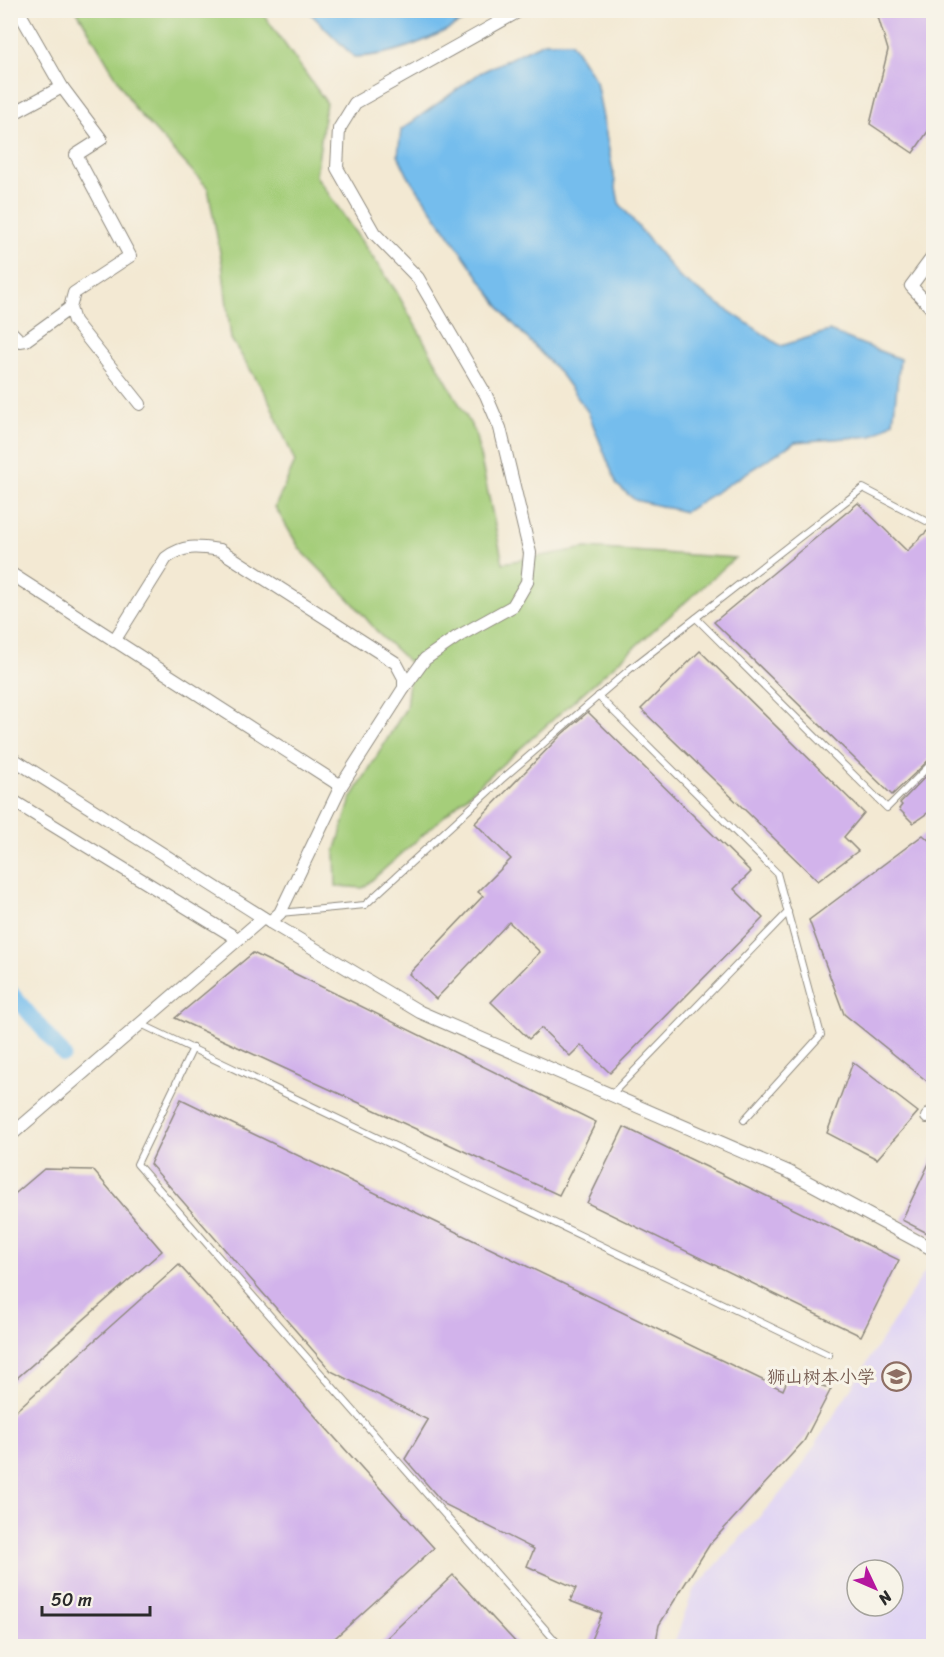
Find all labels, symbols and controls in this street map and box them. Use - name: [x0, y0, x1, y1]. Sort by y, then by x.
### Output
- place label: 狮山树本小学: [767, 1361, 875, 1393]
- school or university icon: 狮山树本小学: [880, 1361, 912, 1393]
- north arrow: [845, 1558, 905, 1618]
- scale bar: [42, 1579, 150, 1617]
- text: N: [871, 1583, 900, 1613]
- text: 50 m: [51, 1584, 92, 1616]

